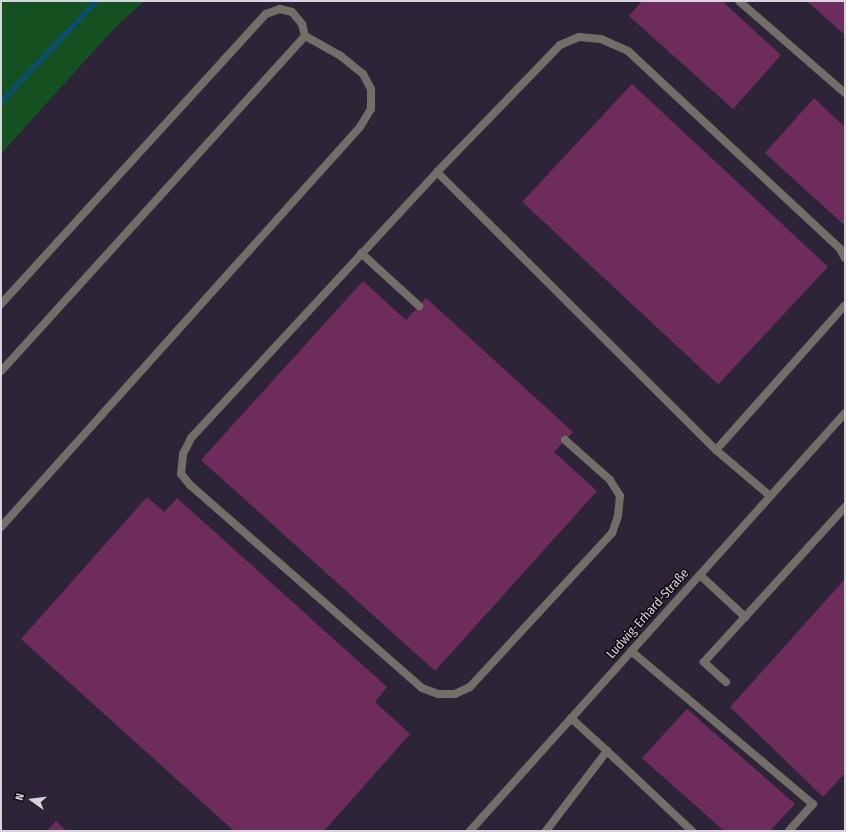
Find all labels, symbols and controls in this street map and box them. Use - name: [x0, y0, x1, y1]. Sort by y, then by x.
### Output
- street label: Ludwig-Erhard-Straße: [604, 566, 692, 662]
- north arrow: [12, 780, 52, 820]
- text: N: [13, 792, 27, 802]

